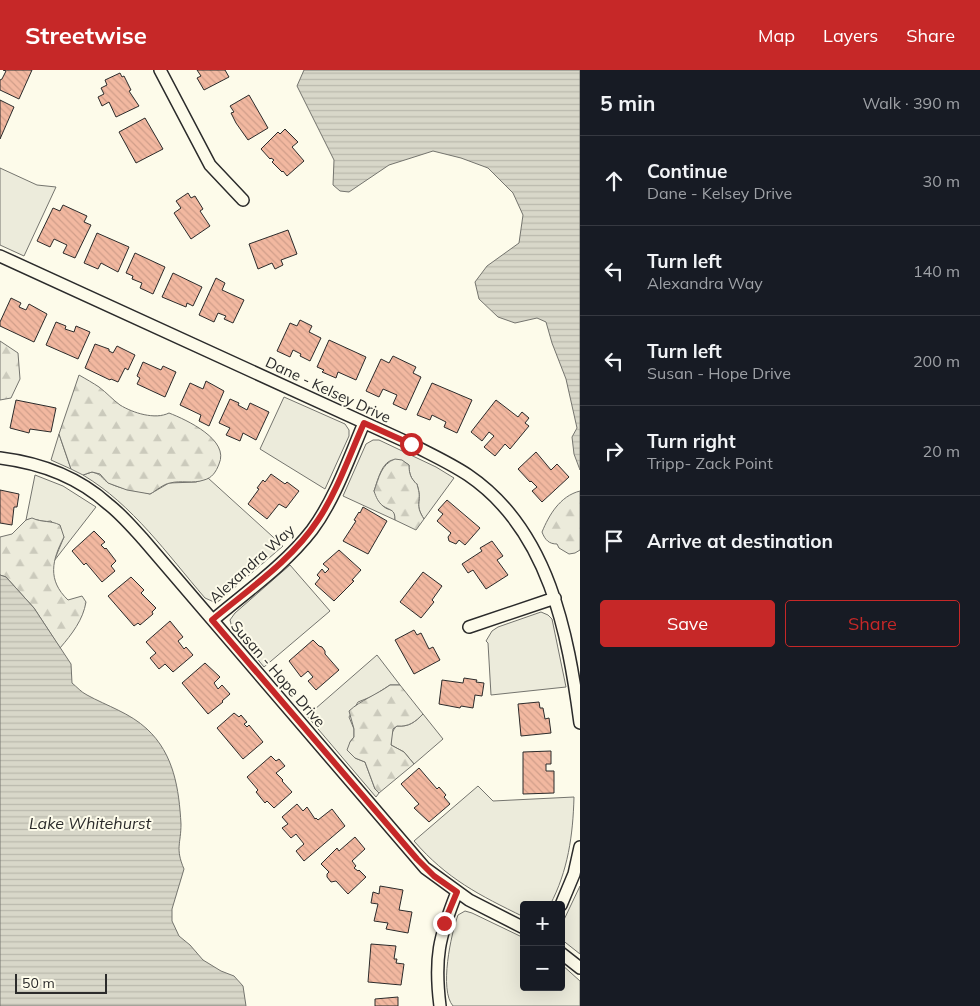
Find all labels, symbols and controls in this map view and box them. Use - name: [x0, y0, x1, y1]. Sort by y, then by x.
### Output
- text: Streetwise: [25, 20, 147, 50]
- text: Map: [758, 24, 795, 47]
- text: Layers: [823, 24, 878, 47]
- text: Share: [906, 24, 955, 47]
- text: 5 min: [600, 90, 655, 116]
- text: Walk · 390 m: [862, 93, 960, 113]
- text: Continue: [647, 159, 727, 183]
- icon: ahead: [600, 167, 628, 195]
- text: 30 m: [923, 171, 960, 191]
- text: Dane - Kelsey Drive: [647, 183, 792, 203]
- text: Turn left: [647, 249, 722, 273]
- icon: left: [600, 257, 628, 285]
- text: 140 m: [913, 261, 960, 281]
- text: Alexandra Way: [647, 273, 763, 293]
- text: Turn left: [647, 339, 722, 363]
- icon: left: [600, 347, 628, 375]
- text: 200 m: [913, 351, 960, 371]
- street label: Dane - Kelsey Drive: [263, 352, 394, 427]
- text: Susan - Hope Drive: [647, 363, 791, 383]
- text: Turn right: [647, 429, 736, 453]
- route start: [400, 433, 423, 456]
- icon: right: [600, 437, 628, 465]
- text: 20 m: [923, 441, 960, 461]
- text: Tripp- Zack Point: [647, 453, 773, 473]
- street label: Alexandra Way: [205, 520, 298, 607]
- icon: arrive: [600, 527, 628, 555]
- text: Arrive at destination: [647, 529, 833, 553]
- button: Save: [600, 600, 775, 647]
- button: Share: [785, 600, 960, 647]
- street label: Susan - Hope Drive: [227, 617, 330, 731]
- water label: Lake Whitehurst: [29, 813, 152, 833]
- map controls: [520, 901, 565, 991]
- button: +: [520, 901, 565, 946]
- route end: [433, 912, 456, 935]
- button: −: [520, 946, 565, 991]
- scale bar: [15, 971, 108, 994]
- text: 50 m: [22, 974, 55, 992]

